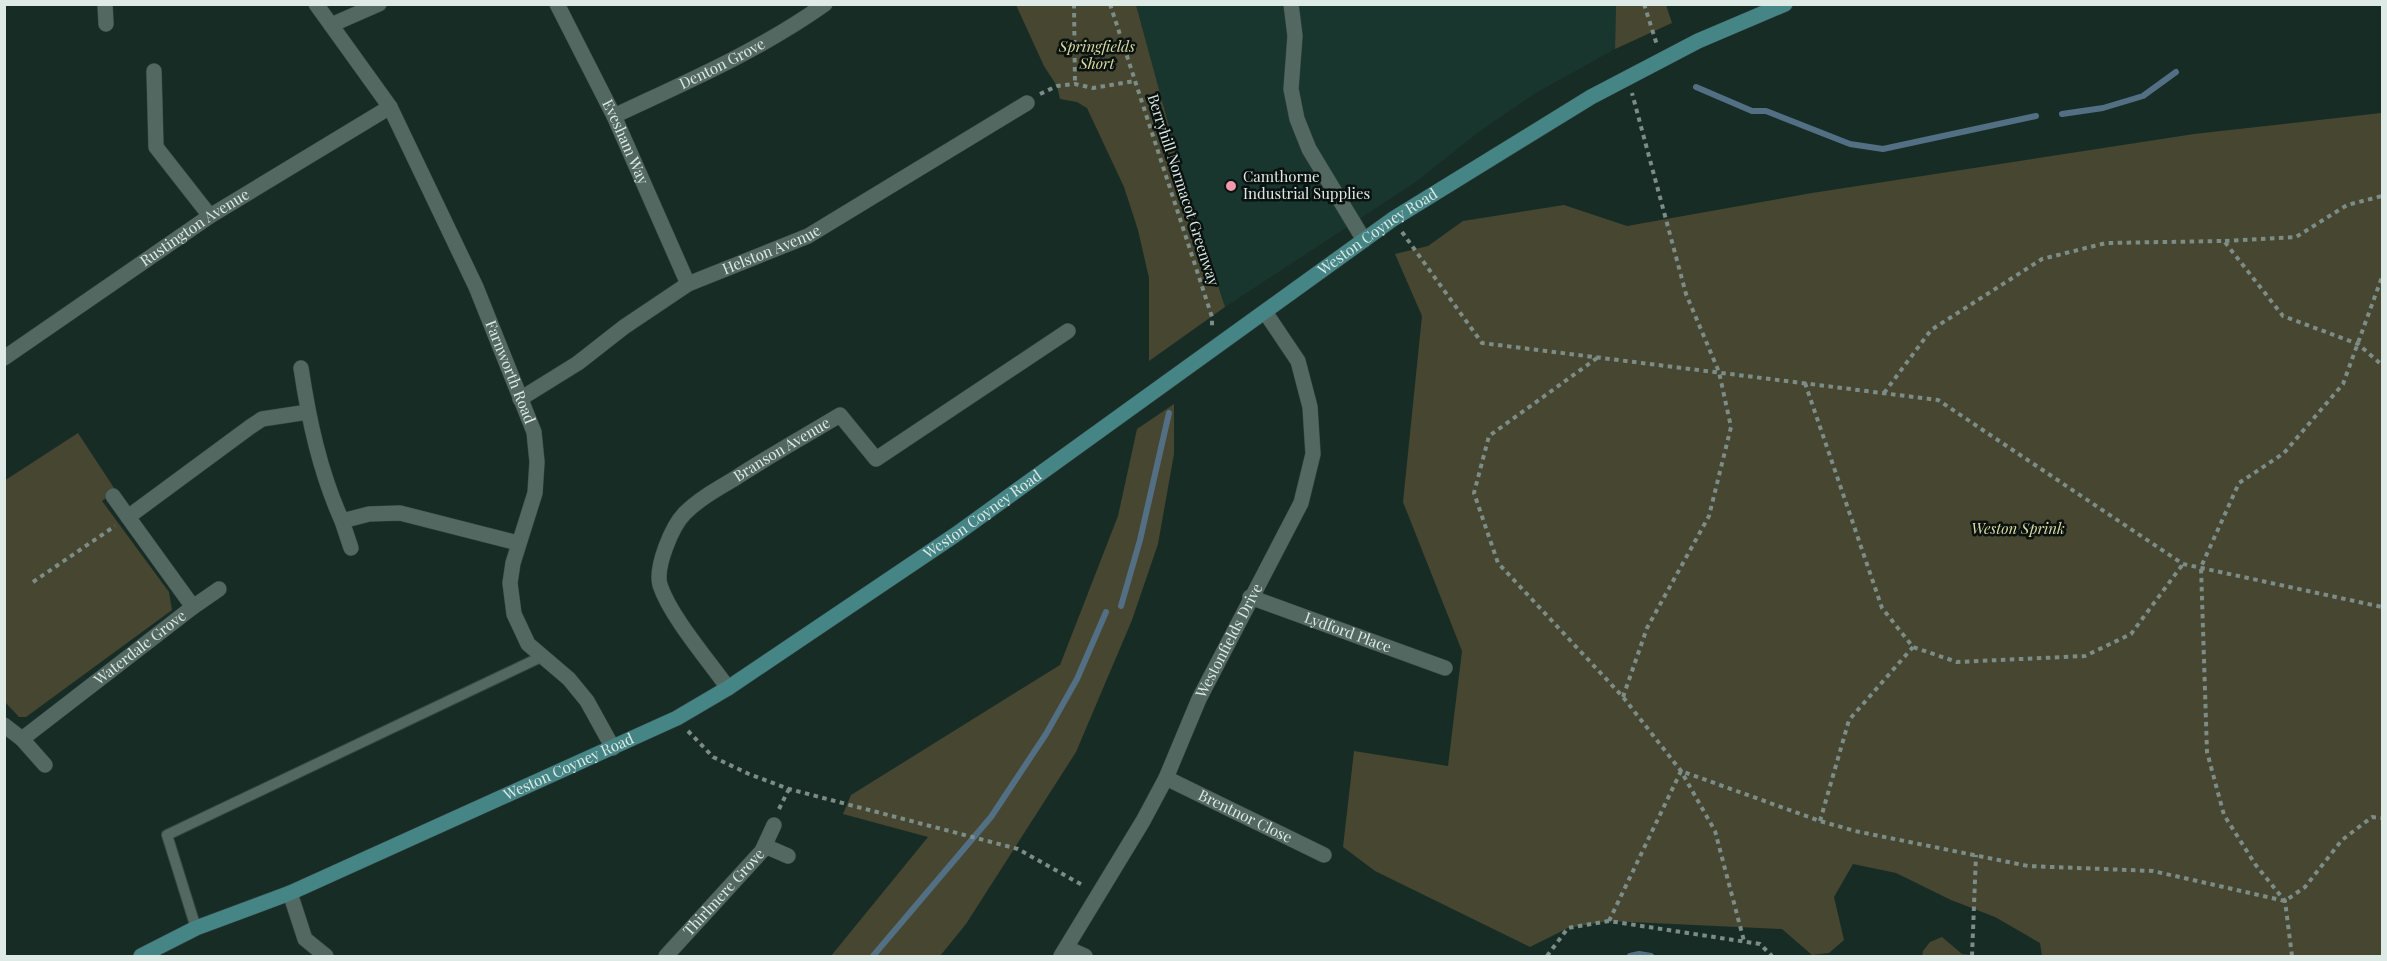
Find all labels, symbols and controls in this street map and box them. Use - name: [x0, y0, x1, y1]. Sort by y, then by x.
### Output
- street label: Denton Grove: [676, 33, 768, 93]
- park label: Springfields Short: [1058, 36, 1135, 73]
- street label: Berryhill Normacot Greenway: [1143, 91, 1225, 289]
- street label: Evesham Way: [598, 96, 654, 188]
- place label: Camthorne Industrial Supplies: [1243, 166, 1370, 203]
- marker: Camthorne Industrial Supplies: [1224, 179, 1238, 193]
- street label: Weston Coyney Road: [1313, 183, 1441, 280]
- street label: Rustington Avenue: [136, 184, 253, 270]
- street label: Helston Avenue: [719, 220, 824, 278]
- street label: Farnworth Road: [481, 317, 541, 427]
- street label: Branson Avenue: [729, 412, 833, 486]
- street label: Weston Coyney Road: [918, 465, 1045, 563]
- park label: Weston Sprink: [1971, 518, 2065, 538]
- street label: Westonfields Drive: [1190, 580, 1266, 702]
- street label: Waterdale Grove: [89, 605, 190, 690]
- street label: Lydford Place: [1302, 607, 1394, 657]
- street label: Weston Coyney Road: [499, 728, 637, 805]
- street label: Brentnor Close: [1195, 784, 1296, 847]
- street label: Thirlmere Grove: [678, 844, 768, 940]

